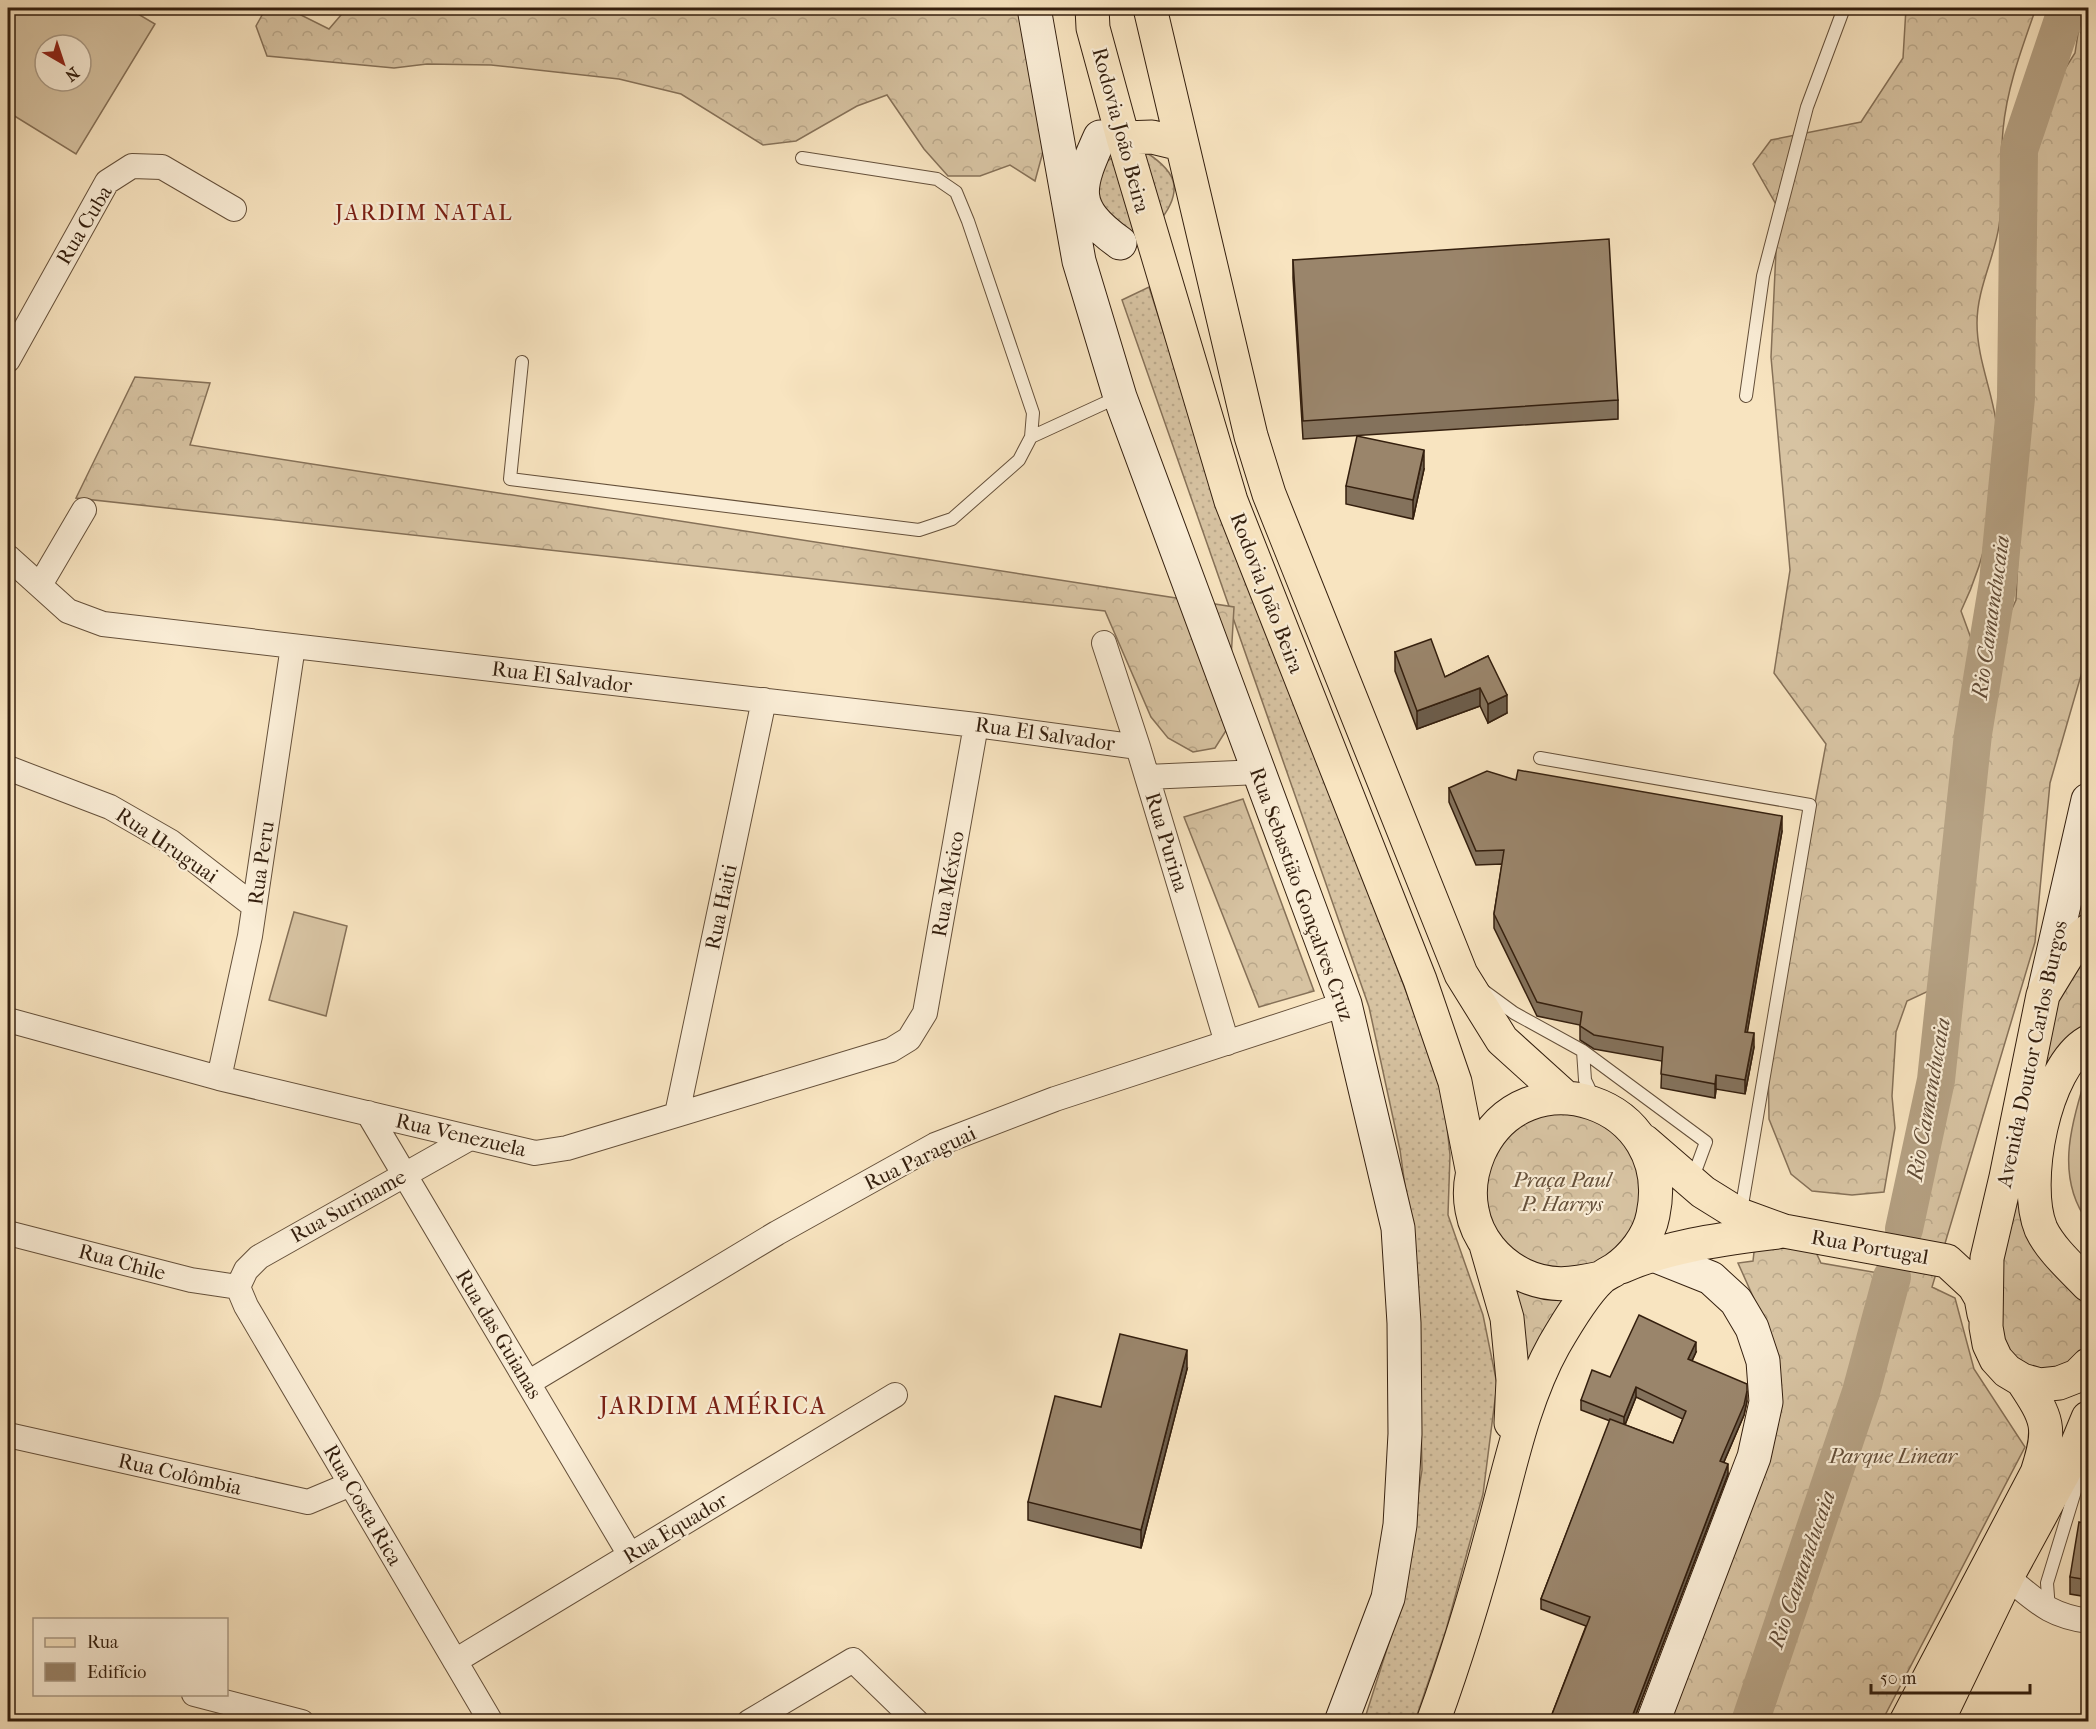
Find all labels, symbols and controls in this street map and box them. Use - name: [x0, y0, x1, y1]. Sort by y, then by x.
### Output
- north arrow: [33, 33, 93, 93]
- street label: Rodovia João Beira: [1087, 45, 1155, 216]
- text: N: [61, 63, 83, 86]
- street label: Rua Cuba: [51, 181, 117, 269]
- district label: JARDIM NATAL: [333, 200, 513, 226]
- street label: Rodovia João Beira: [1225, 509, 1309, 677]
- water label: Rio Camanducaia: [1966, 534, 2015, 703]
- street label: Rua El Salvador: [491, 656, 634, 698]
- street label: Rua El Salvador: [973, 712, 1117, 756]
- street label: Rua Sebastião Gonçalves Cruz: [1245, 764, 1359, 1024]
- street label: Rua Purina: [1141, 789, 1194, 895]
- street label: Rua Uruguai: [112, 802, 222, 888]
- street label: Rua Peru: [243, 819, 279, 907]
- street label: Rua México: [927, 829, 969, 939]
- street label: Rua Haiti: [700, 862, 742, 952]
- street label: Avenida Doutor Carlos Burgos: [1992, 918, 2072, 1191]
- water label: Rio Camanducaia: [1902, 1016, 1956, 1185]
- street label: Rua Venezuela: [393, 1108, 529, 1162]
- street label: Rua Paraguai: [860, 1121, 980, 1195]
- street label: Rua Suriname: [286, 1164, 410, 1248]
- park label: Praça Paul P. Harrys: [1512, 1168, 1614, 1216]
- street label: Rua Portugal: [1809, 1225, 1931, 1269]
- street label: Rua Chile: [76, 1239, 168, 1285]
- street label: Rua das Guianas: [451, 1265, 547, 1403]
- district label: JARDIM AMÉRICA: [597, 1391, 827, 1420]
- street label: Rua Costa Rica: [319, 1440, 407, 1570]
- park label: Parque Linear: [1828, 1444, 1959, 1468]
- street label: Rua Colômbia: [116, 1448, 244, 1500]
- water label: Rio Camanducaia: [1762, 1487, 1841, 1653]
- street label: Rua Equador: [619, 1488, 731, 1568]
- legend: [33, 1618, 228, 1696]
- text: Rua: [87, 1632, 119, 1653]
- scale bar: [1871, 1657, 2030, 1695]
- text: Edifício: [87, 1662, 146, 1683]
- text: 50 m: [1880, 1668, 1917, 1689]

